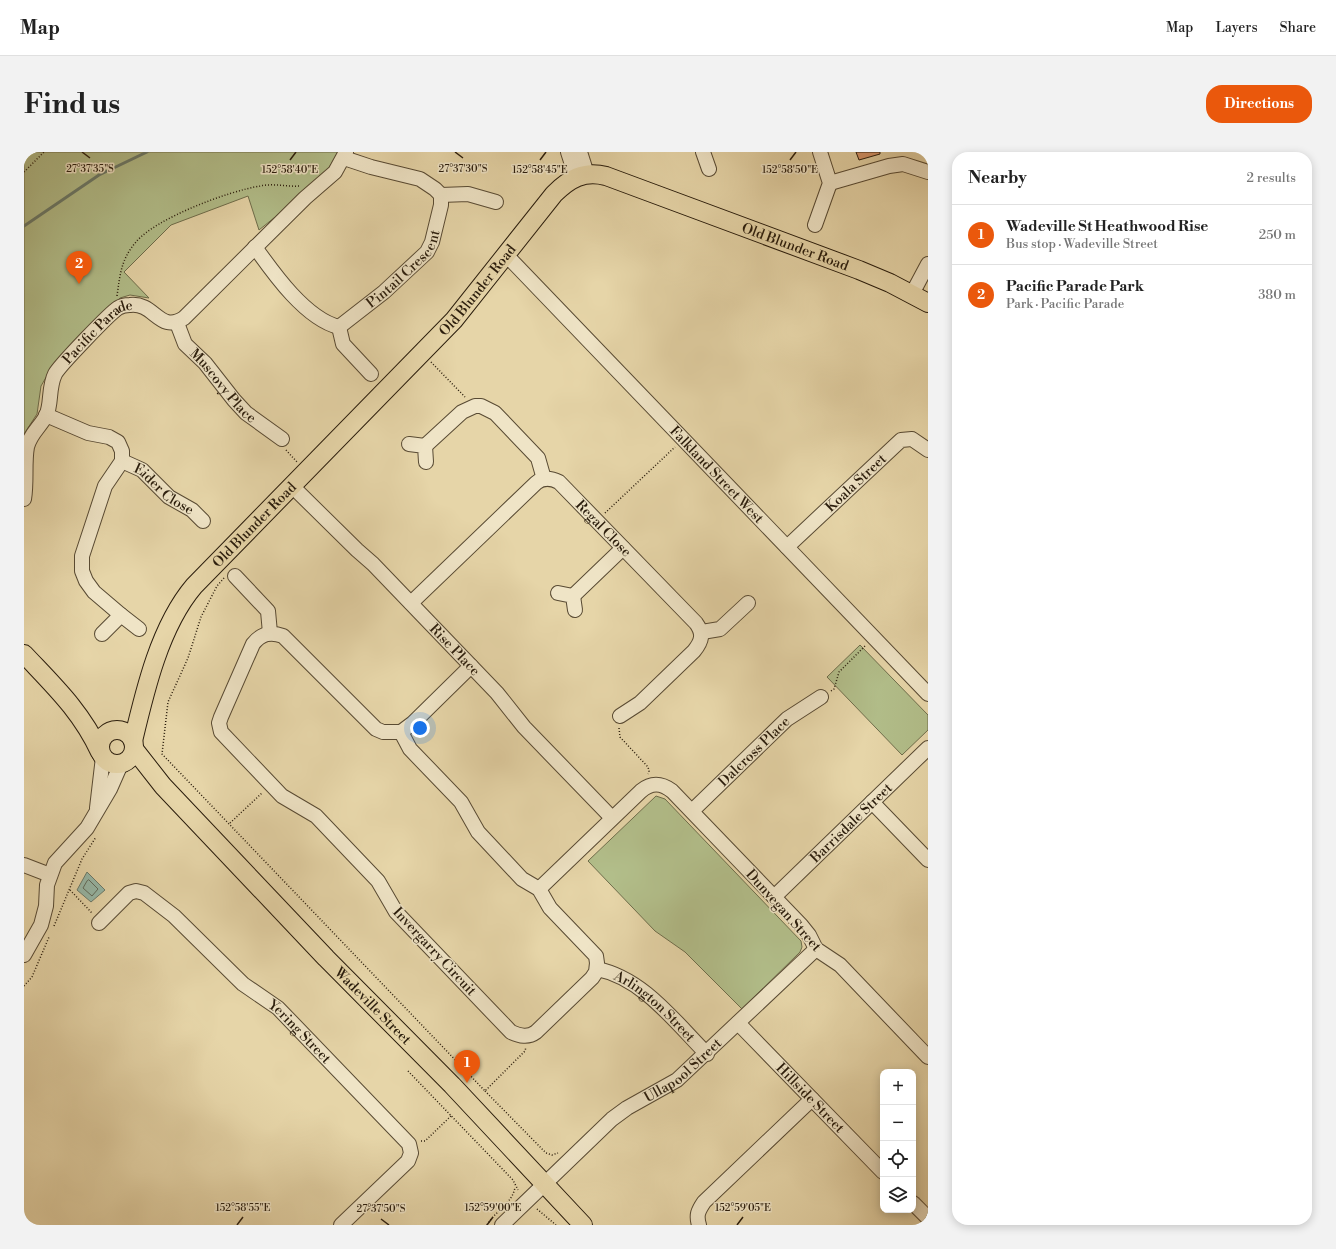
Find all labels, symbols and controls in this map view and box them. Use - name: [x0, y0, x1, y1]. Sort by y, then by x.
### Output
- text: Map: [20, 16, 60, 40]
- text: Map: [1166, 19, 1193, 37]
- text: Layers: [1215, 19, 1258, 37]
- text: Share: [1280, 19, 1316, 37]
- button: Directions: [1206, 85, 1312, 123]
- text: Find us: [24, 87, 120, 122]
- text: 27°37'35"S: [66, 163, 114, 175]
- text: 27°37'30"S: [439, 163, 488, 175]
- text: 152°58'40"E: [262, 164, 318, 176]
- text: 152°58'45"E: [512, 164, 568, 176]
- text: 152°58'50"E: [762, 164, 818, 176]
- text: Nearby: [968, 167, 1027, 189]
- text: 2 results: [1247, 170, 1296, 186]
- text: Wadeville St Heathwood Rise: [1006, 217, 1208, 236]
- street label: Old Blunder Road: [739, 219, 851, 275]
- text: 1: [978, 227, 984, 243]
- text: 250 m: [1259, 227, 1296, 243]
- street label: Pintail Crescent: [363, 228, 445, 312]
- text: Bus stop · Wadeville Street: [1006, 236, 1158, 252]
- street label: Old Blunder Road: [435, 241, 521, 340]
- pin: 2: [66, 251, 92, 284]
- text: Pacific Parade Park: [1006, 277, 1144, 296]
- text: 2: [977, 287, 985, 303]
- text: 380 m: [1258, 287, 1296, 303]
- text: Park · Pacific Parade: [1006, 296, 1124, 312]
- street label: Pacific Parade: [59, 297, 133, 368]
- street label: Muscovy Place: [185, 345, 259, 427]
- street label: Falkland Street West: [665, 423, 767, 528]
- street label: Koala Street: [822, 450, 891, 516]
- street label: Eider Close: [131, 460, 197, 519]
- street label: Old Blunder Road: [209, 479, 301, 572]
- street label: Regal Close: [571, 496, 635, 561]
- street label: Rise Place: [425, 620, 484, 680]
- street label: Dalcross Place: [715, 713, 794, 791]
- your location: [410, 718, 430, 738]
- street label: Barrisdale Street: [806, 779, 897, 868]
- street label: Dunvegan Street: [742, 866, 825, 956]
- street label: Invergarry Circuit: [389, 904, 480, 1000]
- street label: Wadeville Street: [330, 963, 415, 1049]
- street label: Arlington Street: [610, 967, 699, 1046]
- street label: Yering Street: [264, 995, 335, 1068]
- street label: Ullapool Street: [641, 1035, 726, 1107]
- pin: 1: [454, 1050, 480, 1083]
- street label: Hillside Street: [772, 1059, 848, 1137]
- map controls: [880, 1069, 916, 1213]
- button: +: [880, 1069, 916, 1105]
- button: −: [880, 1105, 916, 1141]
- button: locate: [880, 1141, 916, 1177]
- button: layers: [880, 1177, 916, 1213]
- text: 152°58'55"E: [216, 1202, 271, 1214]
- text: 152°59'00"E: [464, 1202, 522, 1214]
- text: 152°59'05"E: [715, 1202, 771, 1214]
- text: 27°37'50"S: [357, 1203, 406, 1215]

